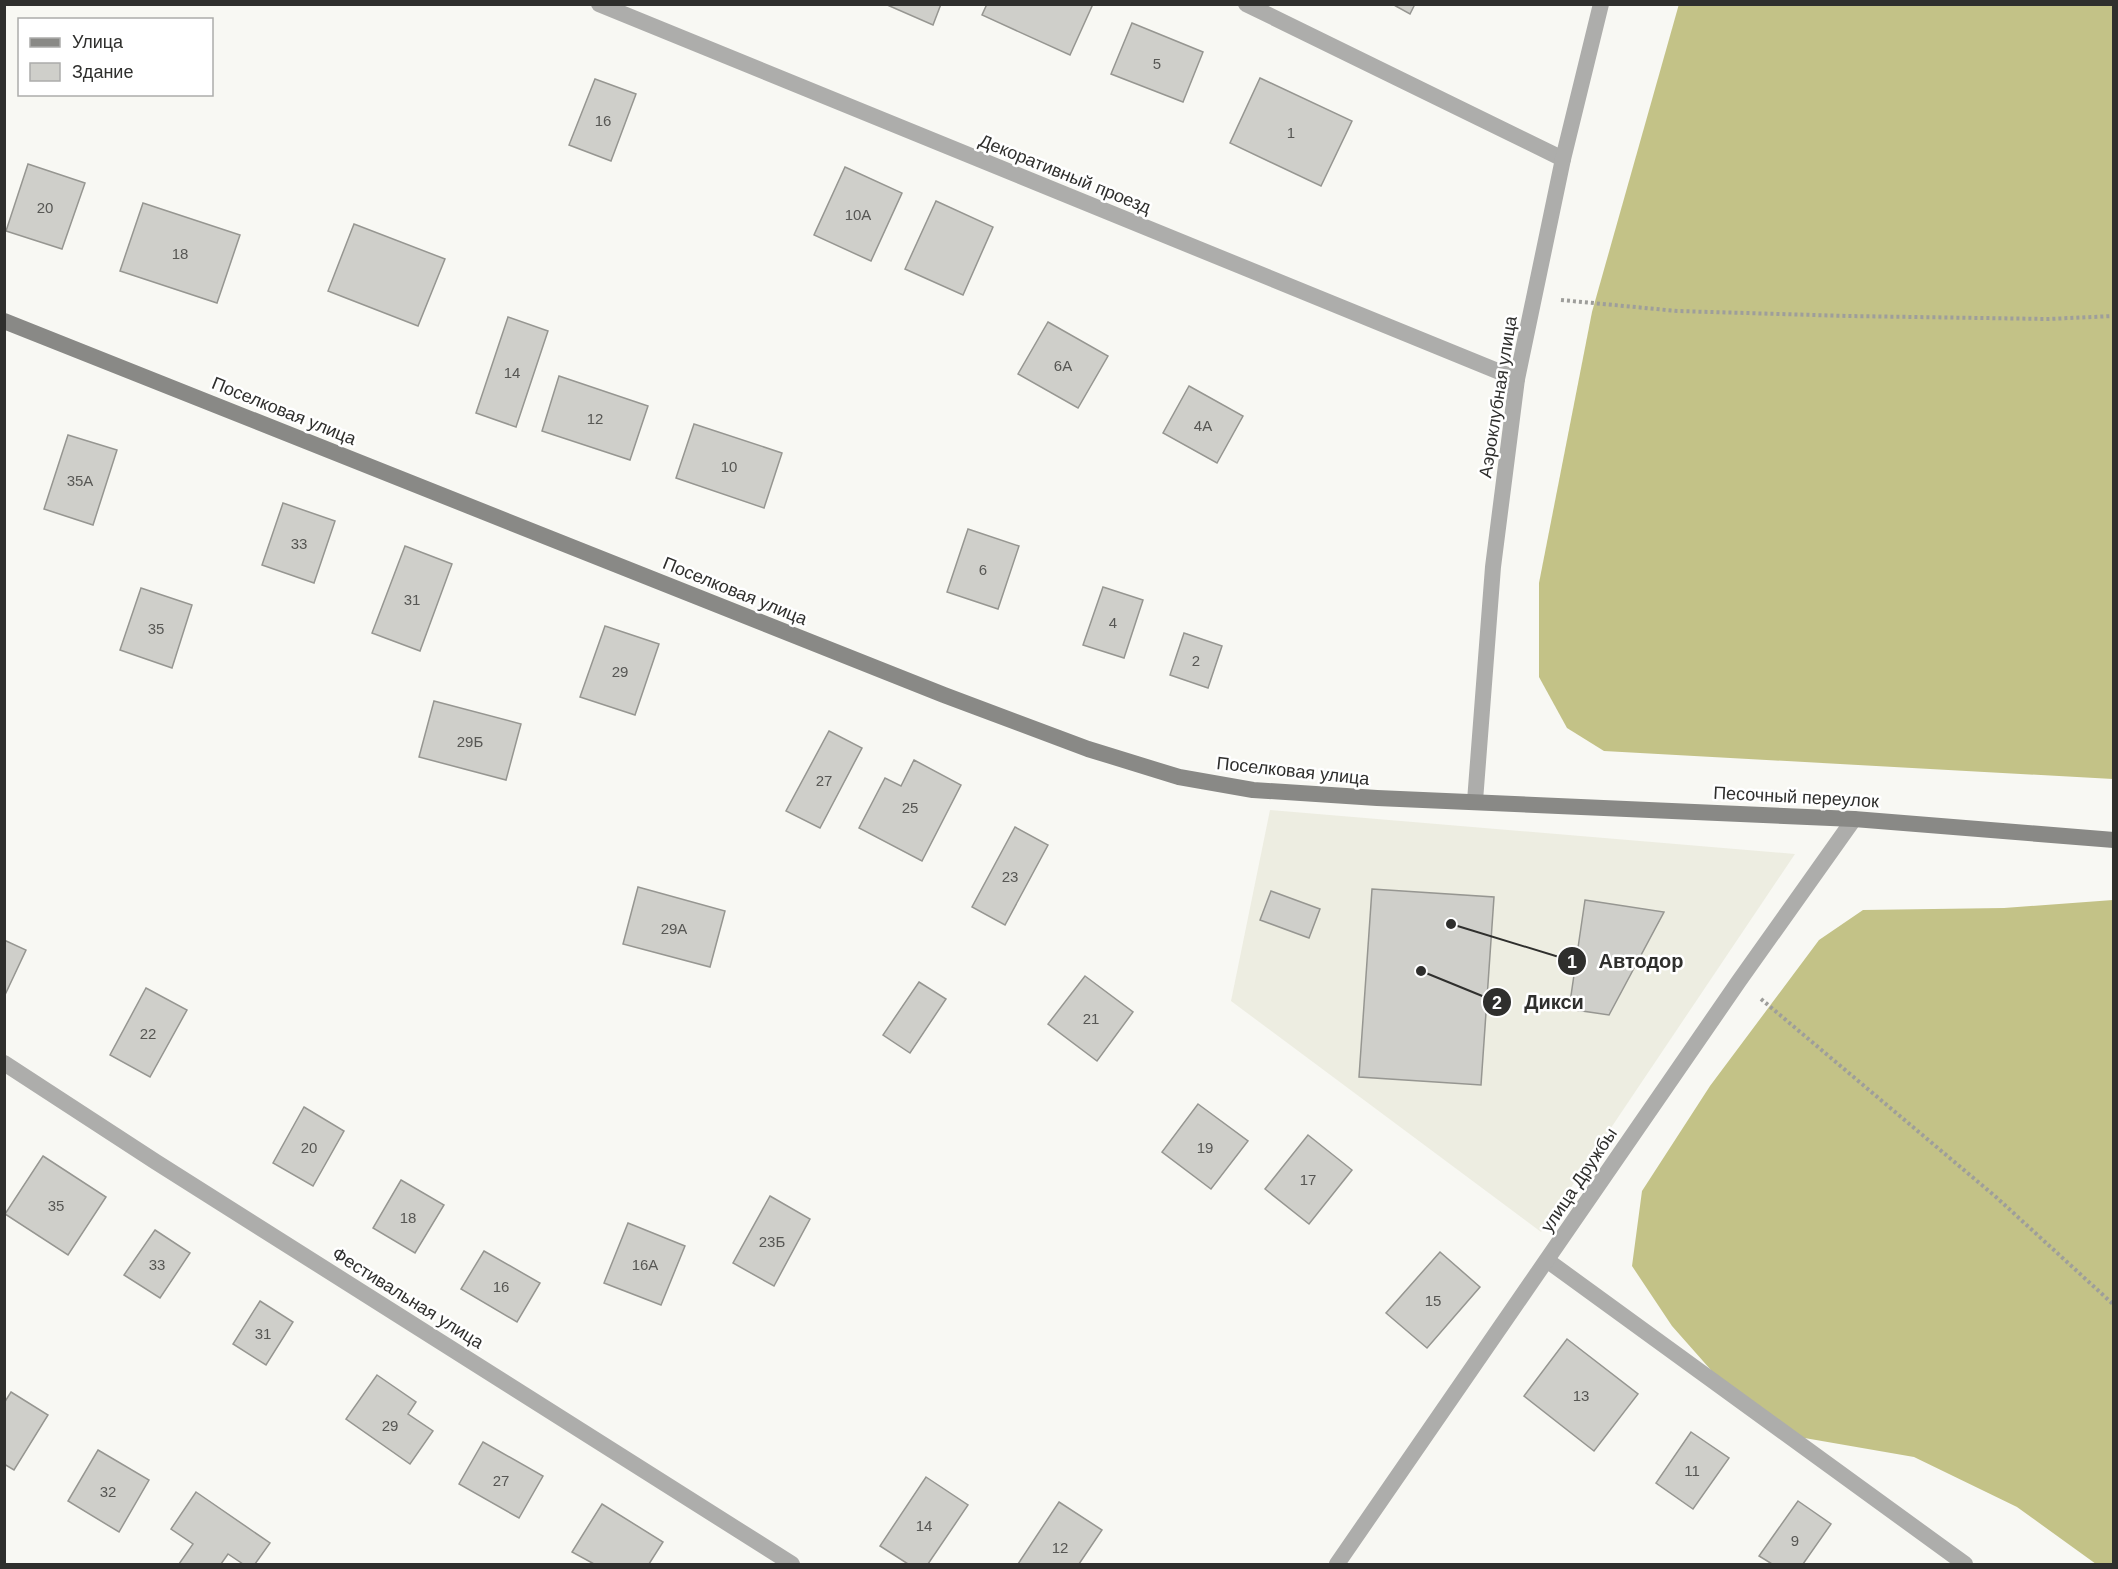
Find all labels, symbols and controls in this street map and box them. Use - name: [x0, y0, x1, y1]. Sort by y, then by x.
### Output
- legend: [18, 18, 213, 96]
- text: Улица: [72, 32, 124, 52]
- house number: 5: [1153, 55, 1161, 72]
- text: Здание: [72, 62, 133, 82]
- house number: 16: [595, 112, 611, 129]
- house number: 1: [1287, 124, 1295, 141]
- street label: Декоративный проезд: [976, 130, 1154, 218]
- house number: 20: [37, 199, 53, 216]
- house number: 10А: [845, 206, 871, 223]
- house number: 18: [172, 245, 188, 262]
- street label: Аэроклубная улица: [1475, 314, 1521, 480]
- house number: 6А: [1054, 357, 1072, 374]
- house number: 14: [504, 364, 520, 381]
- street label: Поселковая улица: [209, 373, 360, 449]
- house number: 12: [587, 410, 603, 427]
- house number: 4А: [1194, 417, 1212, 434]
- house number: 10: [721, 458, 737, 475]
- house number: 35А: [67, 472, 93, 489]
- house number: 33: [291, 535, 307, 552]
- street label: Поселковая улица: [660, 553, 811, 629]
- house number: 6: [979, 561, 987, 578]
- house number: 31: [404, 591, 420, 608]
- house number: 4: [1109, 614, 1117, 631]
- house number: 35: [148, 620, 164, 637]
- house number: 2: [1192, 652, 1200, 669]
- house number: 29: [612, 663, 628, 680]
- house number: 29Б: [457, 733, 483, 750]
- street label: Поселковая улица: [1216, 753, 1371, 789]
- house number: 27: [816, 772, 832, 789]
- street label: Песочный переулок: [1713, 783, 1879, 811]
- house number: 25: [902, 799, 918, 816]
- house number: 23: [1002, 868, 1018, 885]
- house number: 29А: [661, 920, 687, 937]
- callout: Автодор: [1557, 942, 1696, 980]
- text: Автодор: [1598, 950, 1684, 972]
- text: 1: [1567, 952, 1577, 972]
- callout: Дикси: [1482, 983, 1596, 1021]
- text: Дикси: [1524, 991, 1584, 1013]
- text: 2: [1492, 993, 1502, 1013]
- house number: 21: [1083, 1010, 1099, 1027]
- house number: 22: [140, 1025, 156, 1042]
- street label: улица Дружбы: [1537, 1124, 1621, 1236]
- house number: 20: [301, 1139, 317, 1156]
- house number: 19: [1197, 1139, 1213, 1156]
- house number: 17: [1300, 1171, 1316, 1188]
- house number: 35: [48, 1197, 64, 1214]
- house number: 18: [400, 1209, 416, 1226]
- house number: 23Б: [759, 1233, 785, 1250]
- street label: Фестивальная улица: [329, 1243, 488, 1353]
- house number: 33: [149, 1256, 165, 1273]
- house number: 16А: [632, 1256, 658, 1273]
- house number: 16: [493, 1278, 509, 1295]
- house number: 15: [1425, 1292, 1441, 1309]
- house number: 31: [255, 1325, 271, 1342]
- house number: 13: [1573, 1387, 1589, 1404]
- house number: 29: [382, 1417, 398, 1434]
- house number: 11: [1684, 1462, 1700, 1479]
- house number: 27: [493, 1472, 509, 1489]
- house number: 32: [100, 1483, 116, 1500]
- house number: 14: [916, 1517, 932, 1534]
- house number: 9: [1791, 1532, 1799, 1549]
- house number: 12: [1052, 1539, 1068, 1556]

